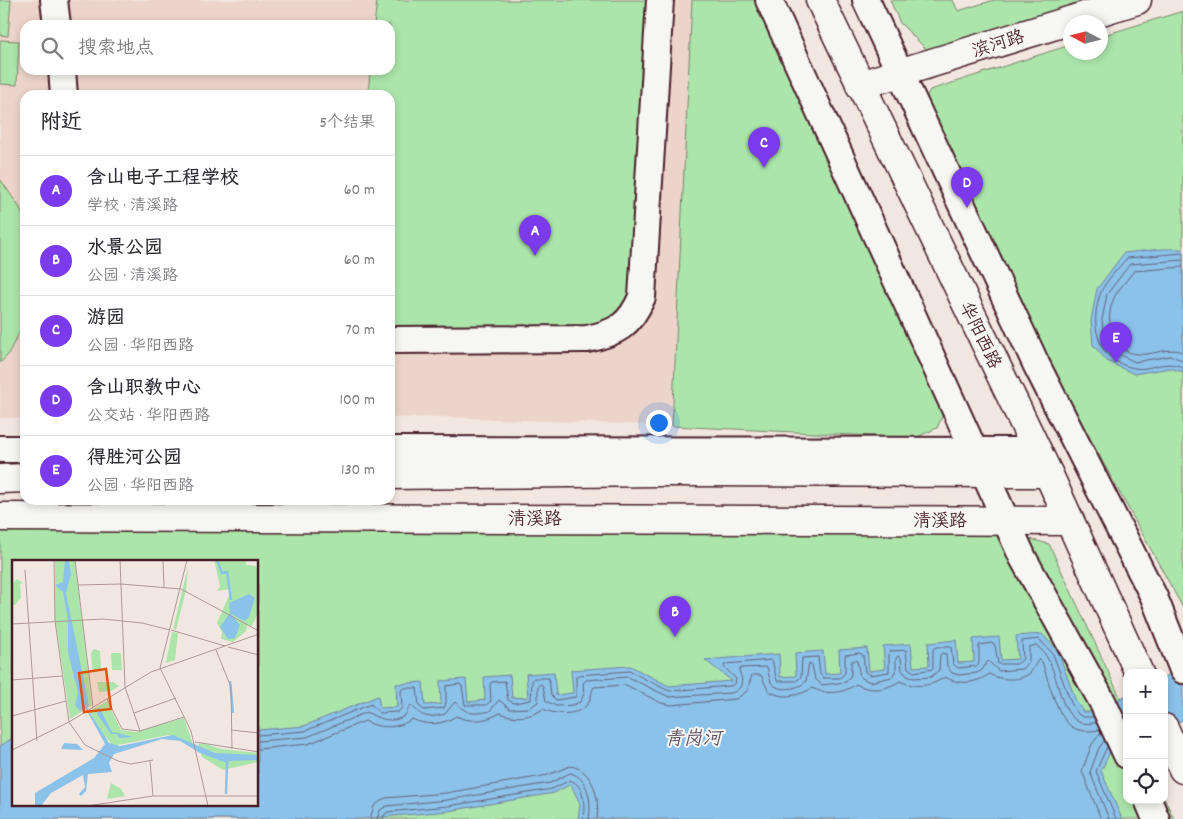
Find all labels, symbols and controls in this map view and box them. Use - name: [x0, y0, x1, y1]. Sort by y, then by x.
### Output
- north arrow: [1063, 15, 1108, 60]
- search box: [20, 20, 395, 75]
- street label: 滨河路: [969, 26, 1028, 65]
- icon: search: [38, 34, 66, 62]
- text: 搜索地点: [78, 36, 154, 63]
- text: 附近: [40, 109, 82, 139]
- text: 5个结果: [320, 112, 375, 135]
- pin: C: [748, 127, 780, 168]
- text: 含山电子工程学校: [87, 166, 239, 193]
- pin: D: [951, 167, 983, 208]
- text: A: [52, 179, 60, 202]
- text: 60 m: [344, 179, 375, 202]
- text: 学校 · 清溪路: [87, 195, 178, 218]
- pin: A: [519, 215, 551, 256]
- text: 水景公园: [87, 236, 163, 263]
- text: B: [52, 249, 60, 272]
- text: 60 m: [344, 249, 375, 272]
- text: 公园 · 清溪路: [87, 265, 178, 288]
- street label: 华阳西路: [952, 298, 1006, 374]
- text: 游园: [87, 306, 125, 333]
- text: C: [52, 319, 60, 342]
- text: 70 m: [345, 319, 375, 342]
- pin: E: [1100, 322, 1132, 363]
- text: 公园 · 华阳西路: [87, 335, 194, 358]
- text: 含山职教中心: [87, 376, 201, 403]
- text: D: [52, 389, 60, 412]
- text: 100 m: [339, 389, 375, 412]
- text: 公交站 · 华阳西路: [87, 405, 210, 428]
- your location: [646, 410, 672, 436]
- text: 得胜河公园: [87, 446, 182, 473]
- text: E: [52, 459, 60, 482]
- text: 130 m: [341, 459, 375, 482]
- text: 公园 · 华阳西路: [87, 475, 194, 498]
- street label: 清溪路: [508, 508, 562, 533]
- street label: 清溪路: [913, 510, 967, 535]
- inset map: [12, 560, 259, 806]
- pin: B: [659, 596, 691, 637]
- map controls: [1123, 669, 1168, 804]
- button: +: [1123, 669, 1168, 714]
- button: −: [1123, 714, 1168, 759]
- water label: 青岗河: [664, 727, 724, 754]
- button: locate: [1123, 759, 1168, 804]

